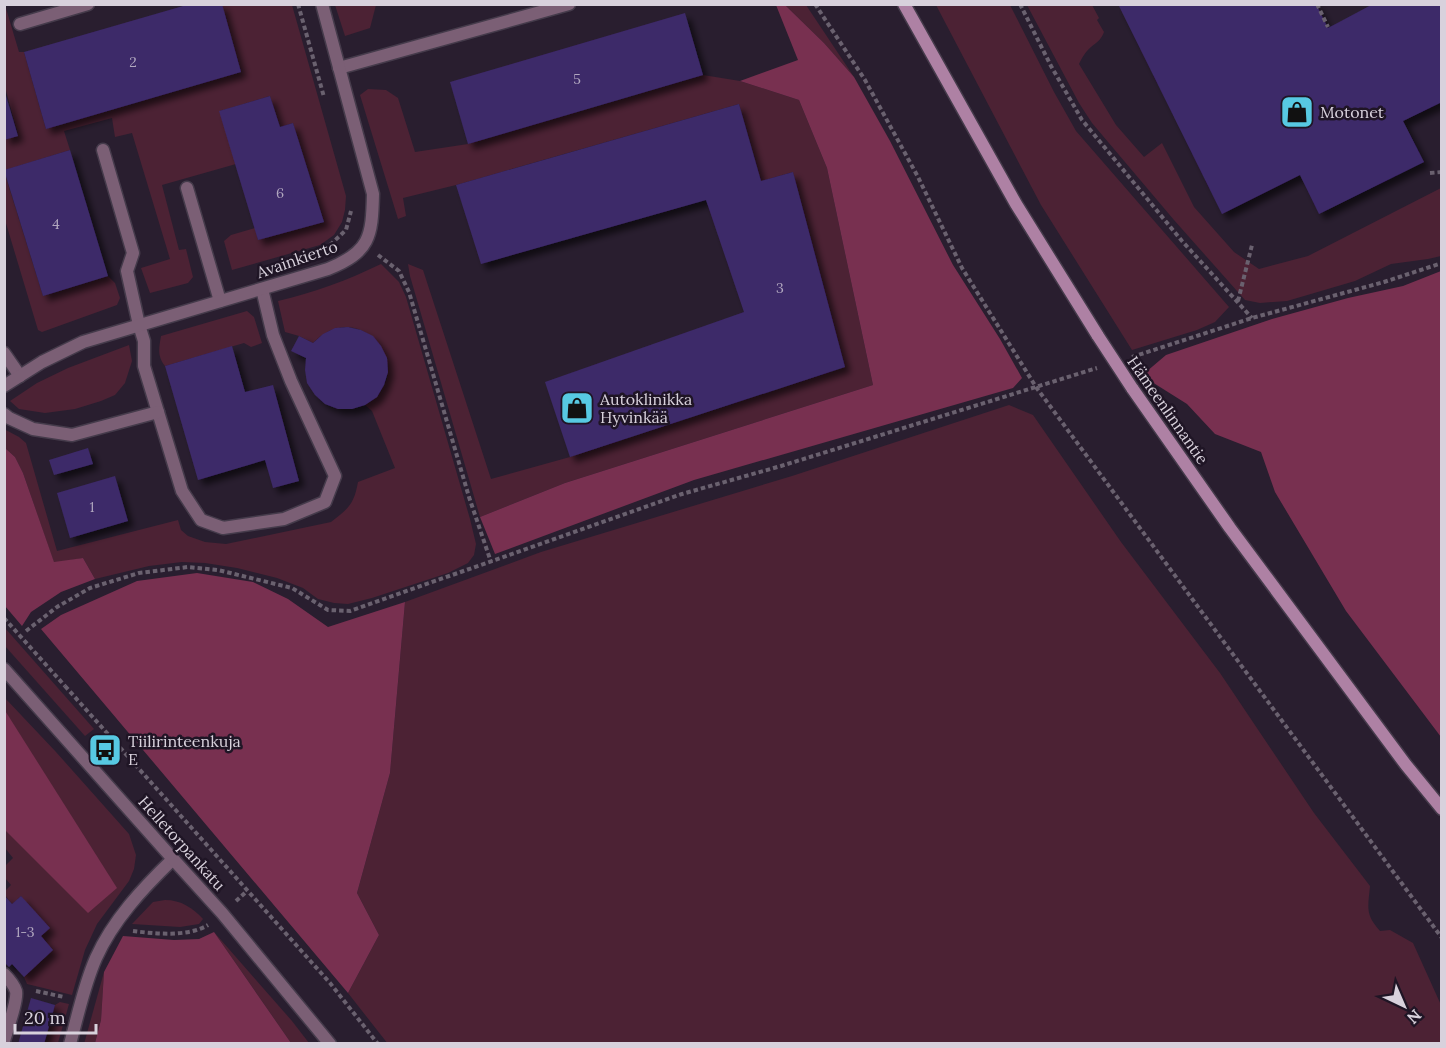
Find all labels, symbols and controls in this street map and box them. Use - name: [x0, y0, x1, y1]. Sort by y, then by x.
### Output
- house number: 2: [129, 53, 137, 71]
- house number: 5: [573, 70, 581, 88]
- shop icon: Motonet: [1279, 94, 1315, 130]
- place label: Motonet: [1320, 102, 1385, 122]
- house number: 6: [276, 184, 284, 202]
- house number: 4: [52, 215, 60, 233]
- street label: Avainkierto: [253, 236, 340, 283]
- house number: 3: [776, 279, 784, 297]
- street label: Hämeenlinnantie: [1123, 352, 1213, 468]
- place label: Autoklinikka Hyvinkää: [599, 389, 692, 427]
- shop icon: Autoklinikka Hyvinkää: [559, 390, 595, 426]
- house number: 1: [89, 498, 95, 516]
- place label: Tiilirinteenkuja E: [128, 731, 241, 769]
- bus stop icon: Tiilirinteenkuja E: [87, 732, 123, 768]
- street label: Helletorpankatu: [134, 792, 230, 895]
- house number: 1-3: [15, 923, 35, 941]
- north arrow: [1374, 976, 1434, 1036]
- scale bar: [15, 997, 96, 1035]
- text: N: [1403, 1005, 1426, 1028]
- text: 20 m: [24, 1006, 66, 1029]

